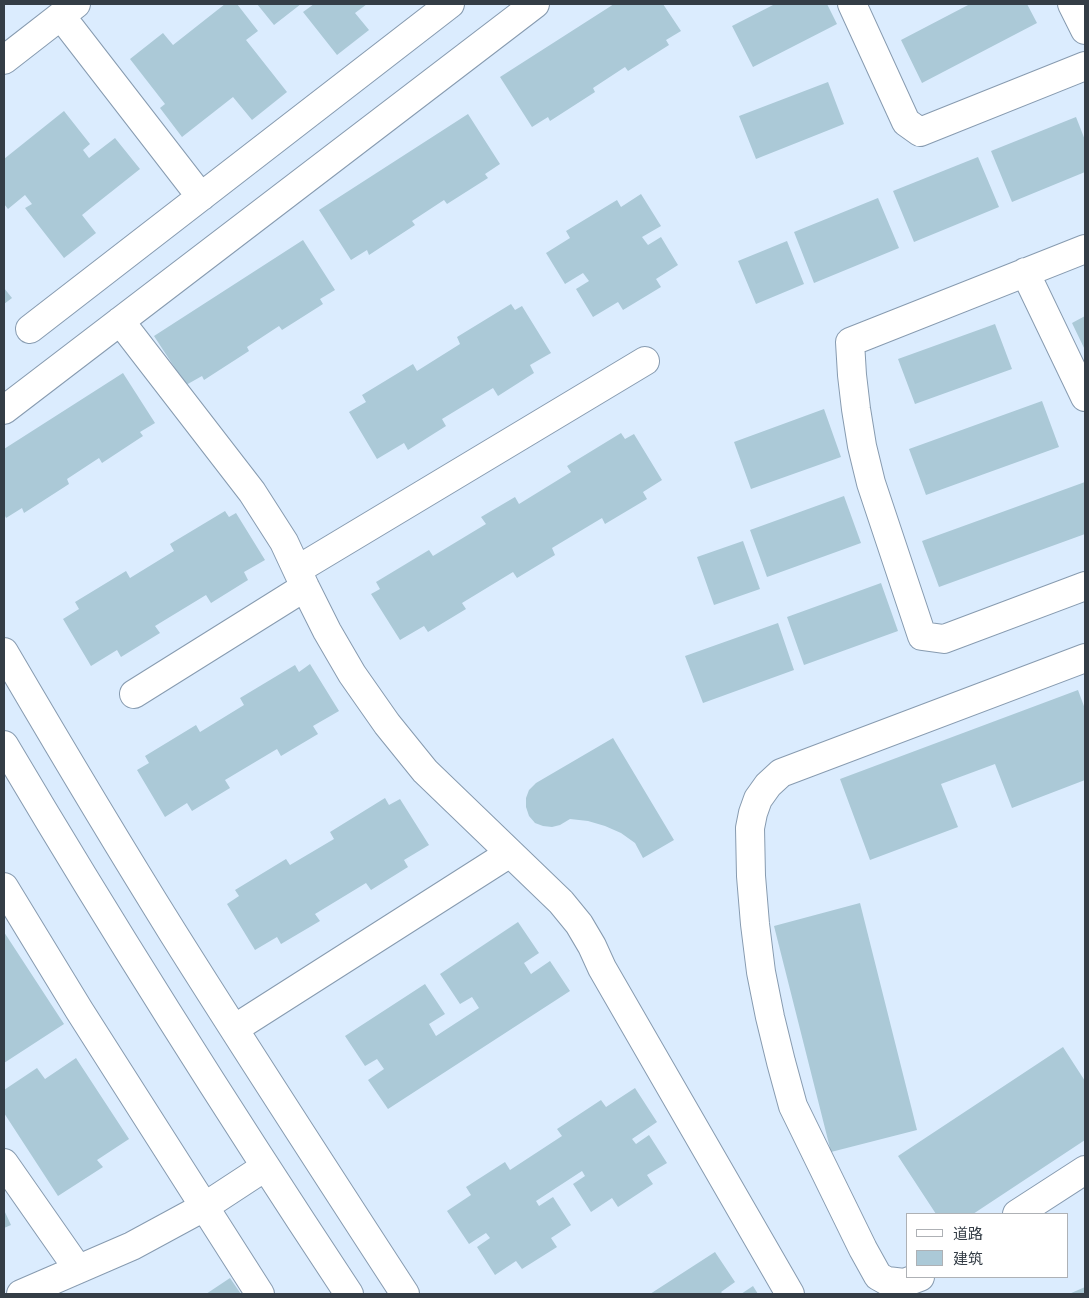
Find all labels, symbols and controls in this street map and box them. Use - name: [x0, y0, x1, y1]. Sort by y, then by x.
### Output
- legend: [906, 1213, 1069, 1278]
- text: 道路: [953, 1225, 983, 1243]
- text: 建筑: [953, 1250, 983, 1268]

